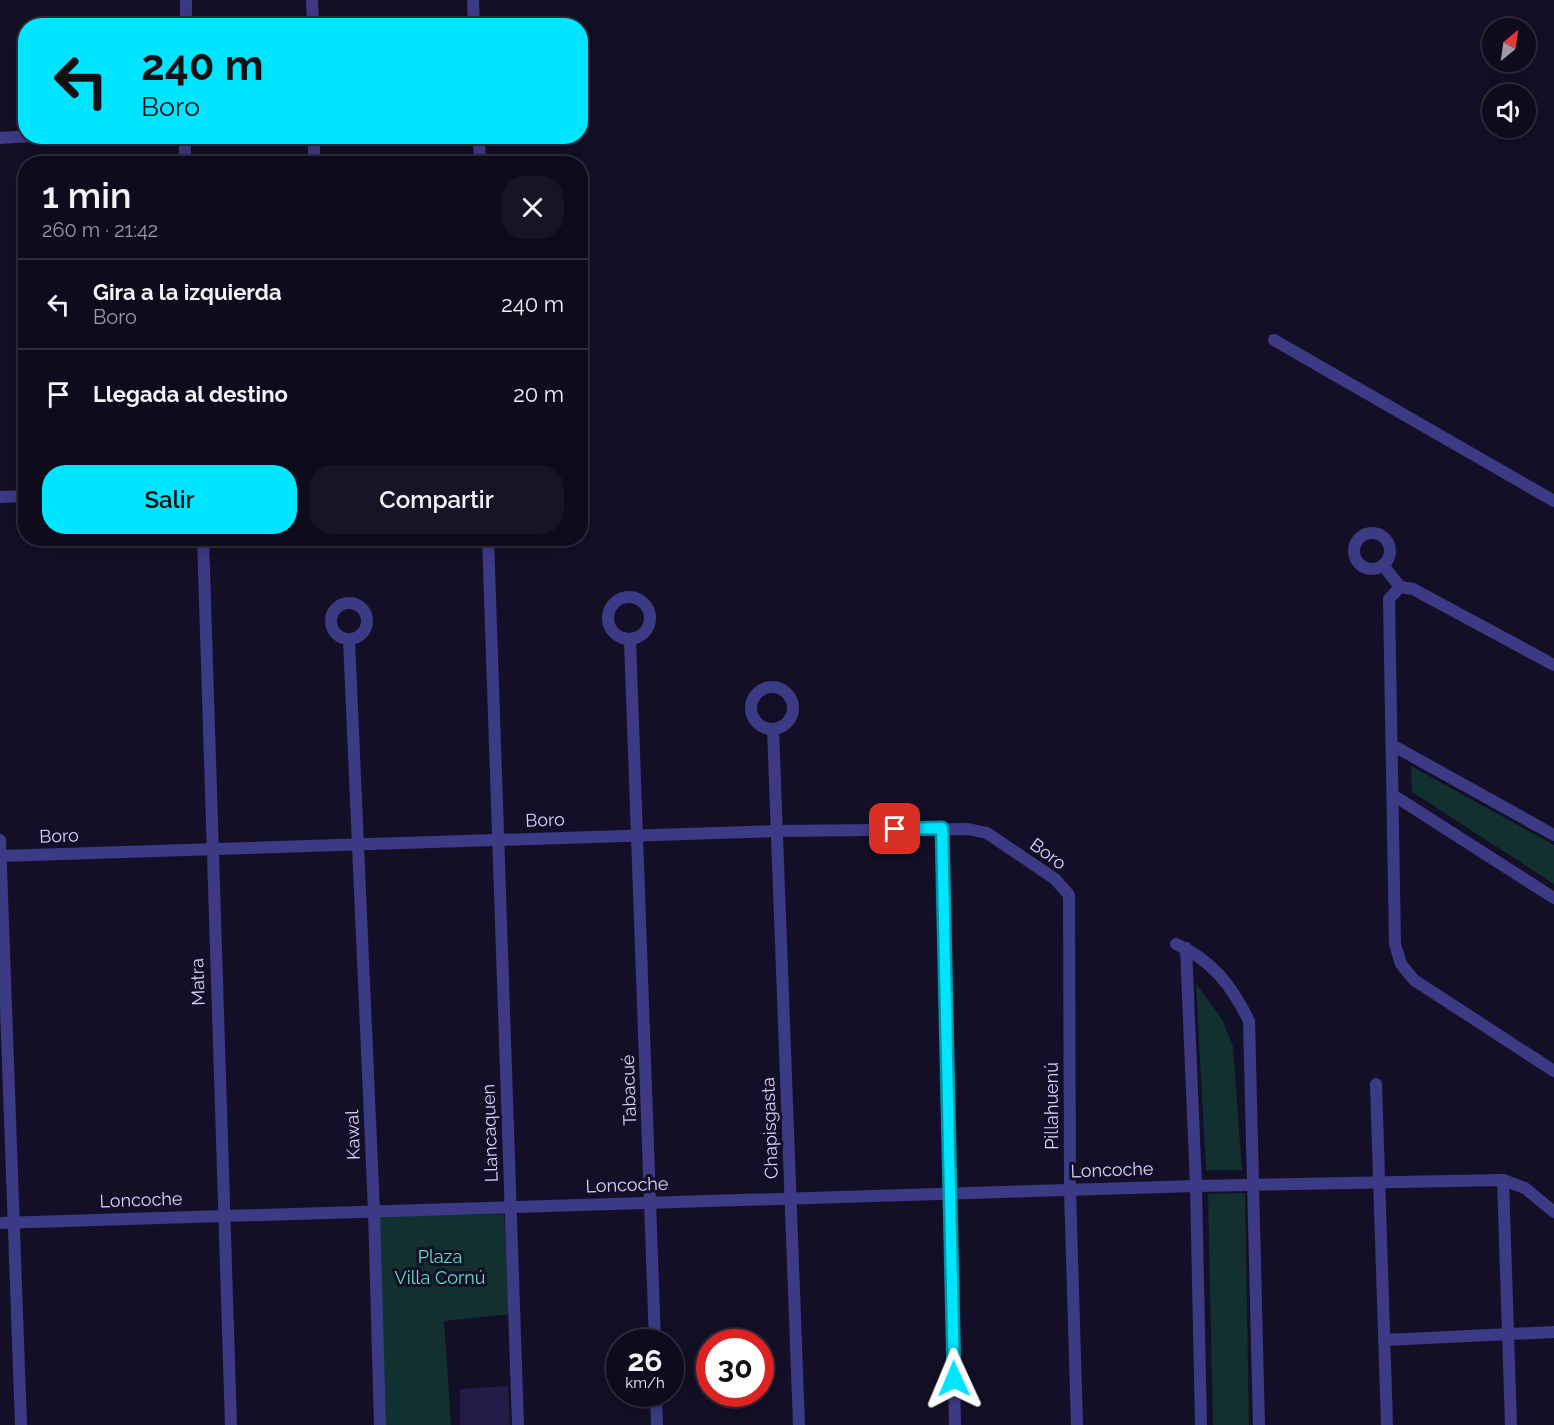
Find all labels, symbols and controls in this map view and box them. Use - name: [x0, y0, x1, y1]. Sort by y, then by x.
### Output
- north arrow: [1482, 18, 1536, 72]
- map controls: [1482, 18, 1536, 138]
- text: 240 m: [141, 41, 264, 90]
- icon: left: [42, 42, 120, 120]
- button: sound: [1482, 84, 1536, 138]
- text: Boro: [141, 91, 200, 122]
- text: 1 min: [42, 174, 131, 216]
- button: close: [501, 176, 564, 239]
- text: 260 m · 21:42: [42, 218, 158, 242]
- text: Gira a la izquierda: [93, 279, 282, 305]
- icon: left: [42, 288, 75, 321]
- text: 240 m: [501, 291, 564, 317]
- text: Boro: [93, 305, 137, 329]
- icon: arrive: [42, 378, 75, 411]
- text: Llegada al destino: [93, 381, 288, 407]
- text: 20 m: [513, 381, 564, 407]
- button: Salir: [42, 465, 297, 534]
- button: Compartir: [309, 465, 564, 534]
- pin: [869, 803, 920, 854]
- street label: Boro: [525, 808, 565, 831]
- icon: arrive: [878, 812, 911, 845]
- street label: Boro: [39, 824, 79, 847]
- street label: Boro: [1026, 834, 1071, 874]
- street label: Matra: [186, 958, 209, 1006]
- street label: Tabacué: [617, 1054, 640, 1126]
- street label: Pillahuenú: [1041, 1062, 1062, 1150]
- street label: Chapisgasta: [757, 1077, 782, 1179]
- street label: Llancaquen: [477, 1084, 502, 1182]
- street label: Kawal: [341, 1109, 364, 1160]
- street label: Loncoche: [1070, 1158, 1154, 1181]
- street label: Loncoche: [585, 1173, 669, 1196]
- street label: Loncoche: [99, 1188, 183, 1211]
- park label: Plaza Villa Cornú: [395, 1246, 485, 1288]
- speed limit sign: 30: [696, 1329, 774, 1407]
- text: 26: [627, 1343, 663, 1378]
- position arrow: [922, 1347, 986, 1411]
- text: km/h: [625, 1374, 665, 1392]

